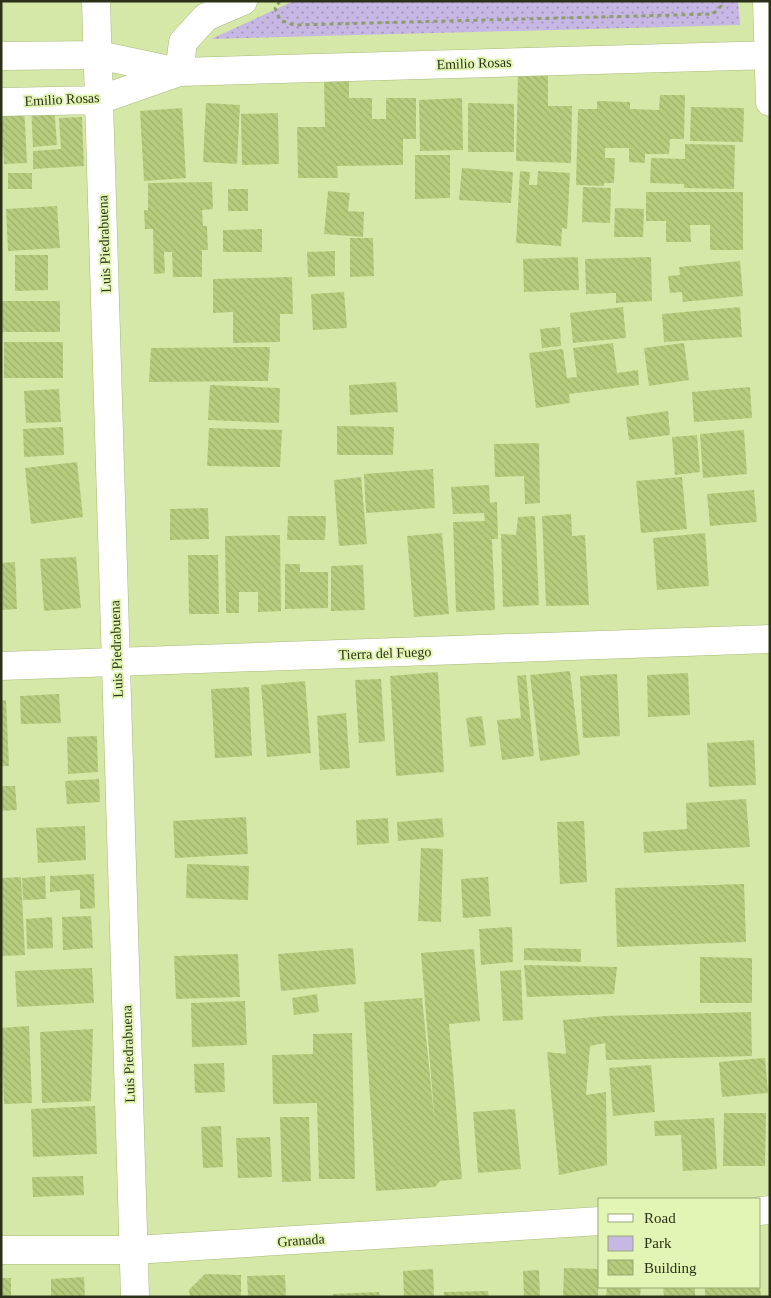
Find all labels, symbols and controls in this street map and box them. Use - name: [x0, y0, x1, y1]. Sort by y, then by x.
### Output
- street label: Emilio Rosas: [436, 55, 512, 72]
- street label: Emilio Rosas: [24, 90, 100, 109]
- street label: Luis Piedrabuena: [95, 194, 114, 293]
- street label: Luis Piedrabuena: [107, 599, 126, 698]
- street label: Tierra del Fuego: [338, 644, 432, 663]
- street label: Luis Piedrabuena: [119, 1004, 138, 1103]
- legend: [598, 1198, 761, 1288]
- text: Road: [644, 1210, 676, 1226]
- street label: Granada: [277, 1231, 326, 1250]
- text: Park: [644, 1235, 672, 1251]
- text: Building: [644, 1260, 697, 1276]

